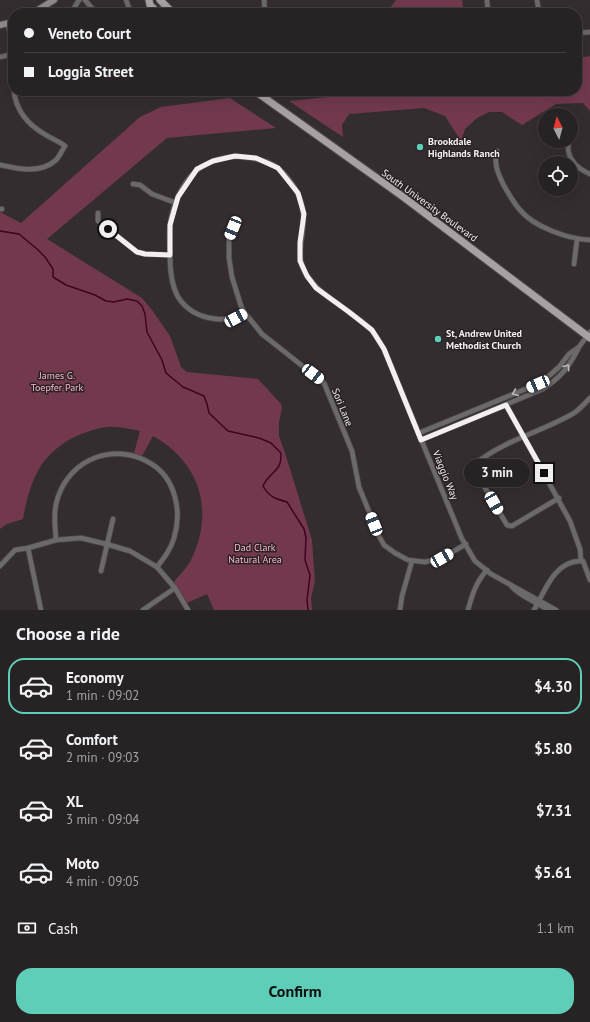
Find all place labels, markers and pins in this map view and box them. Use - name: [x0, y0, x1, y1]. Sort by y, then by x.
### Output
- place label: Brookdale Highlands Ranch: [428, 135, 500, 160]
- marker: Brookdale Highlands Ranch: [415, 142, 425, 152]
- place label: St, Andrew United Methodist Church: [446, 327, 522, 352]
- marker: St, Andrew United Methodist Church: [433, 334, 443, 344]

